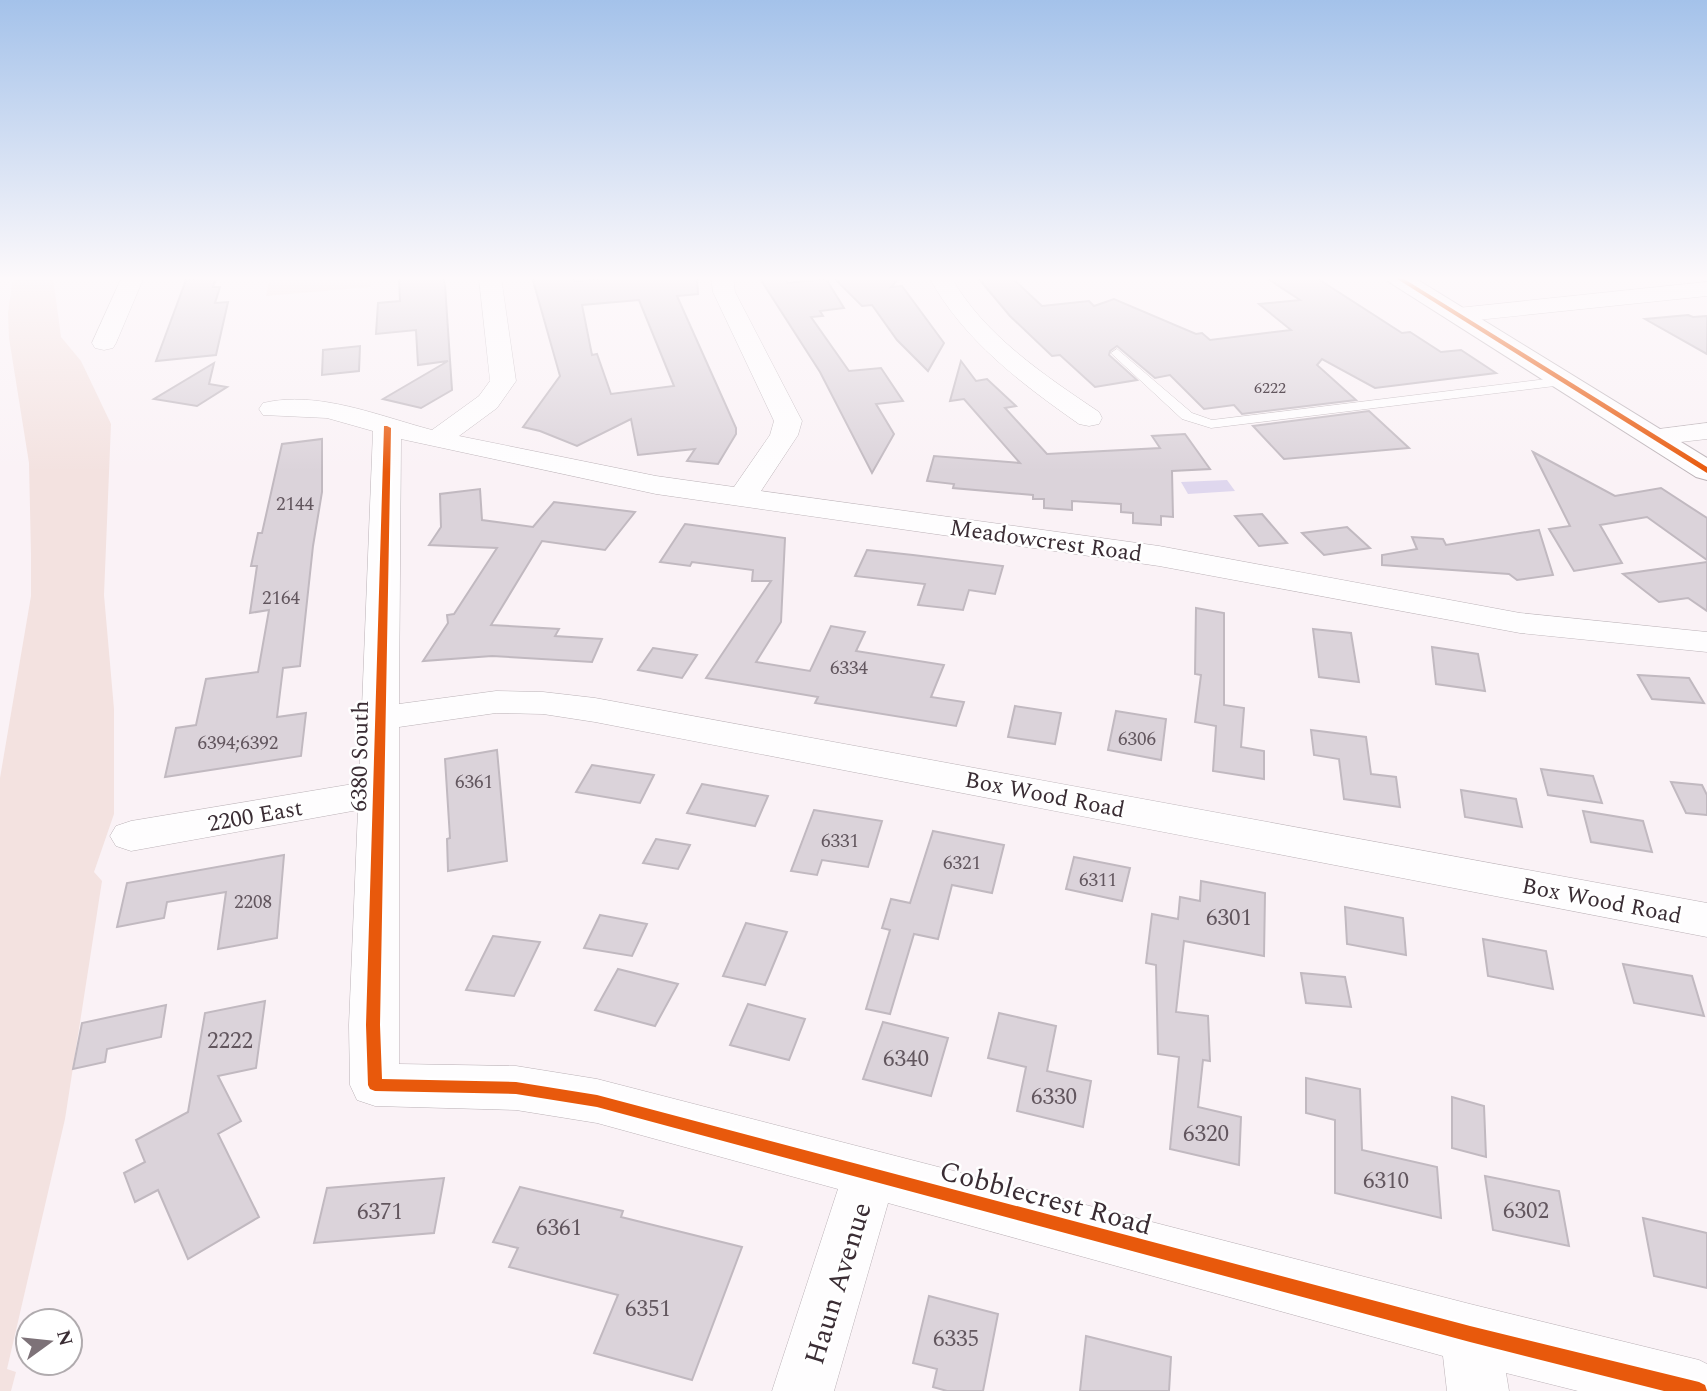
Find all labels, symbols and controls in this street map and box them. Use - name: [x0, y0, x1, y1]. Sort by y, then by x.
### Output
- house number: 6222: [1254, 376, 1286, 400]
- house number: 2144: [276, 490, 314, 519]
- street label: Meadowcrest Road: [947, 511, 1144, 572]
- house number: 2164: [262, 584, 300, 613]
- house number: 6334: [830, 654, 868, 683]
- street label: 6380 South: [342, 700, 379, 812]
- house number: 6306: [1118, 725, 1156, 754]
- house number: 6394;6392: [198, 729, 278, 758]
- street label: Box Wood Road: [962, 763, 1128, 828]
- house number: 6361: [455, 768, 493, 797]
- street label: 2200 East: [205, 791, 305, 842]
- house number: 6331: [821, 827, 859, 856]
- house number: 6321: [943, 849, 981, 878]
- house number: 6311: [1079, 866, 1117, 895]
- street label: Box Wood Road: [1519, 869, 1685, 934]
- house number: 2208: [234, 888, 272, 917]
- house number: 6301: [1206, 901, 1252, 936]
- house number: 2222: [207, 1024, 253, 1059]
- house number: 6340: [883, 1042, 929, 1077]
- house number: 6330: [1031, 1080, 1077, 1115]
- house number: 6320: [1183, 1117, 1229, 1152]
- street label: Cobblecrest Road: [935, 1149, 1157, 1247]
- house number: 6310: [1363, 1164, 1409, 1199]
- house number: 6302: [1503, 1194, 1549, 1229]
- house number: 6371: [357, 1195, 403, 1230]
- street label: Haun Avenue: [793, 1197, 884, 1370]
- house number: 6361: [536, 1211, 582, 1246]
- house number: 6351: [625, 1292, 671, 1327]
- north arrow: [14, 1307, 84, 1377]
- house number: 6335: [933, 1322, 979, 1357]
- text: N: [48, 1327, 80, 1349]

